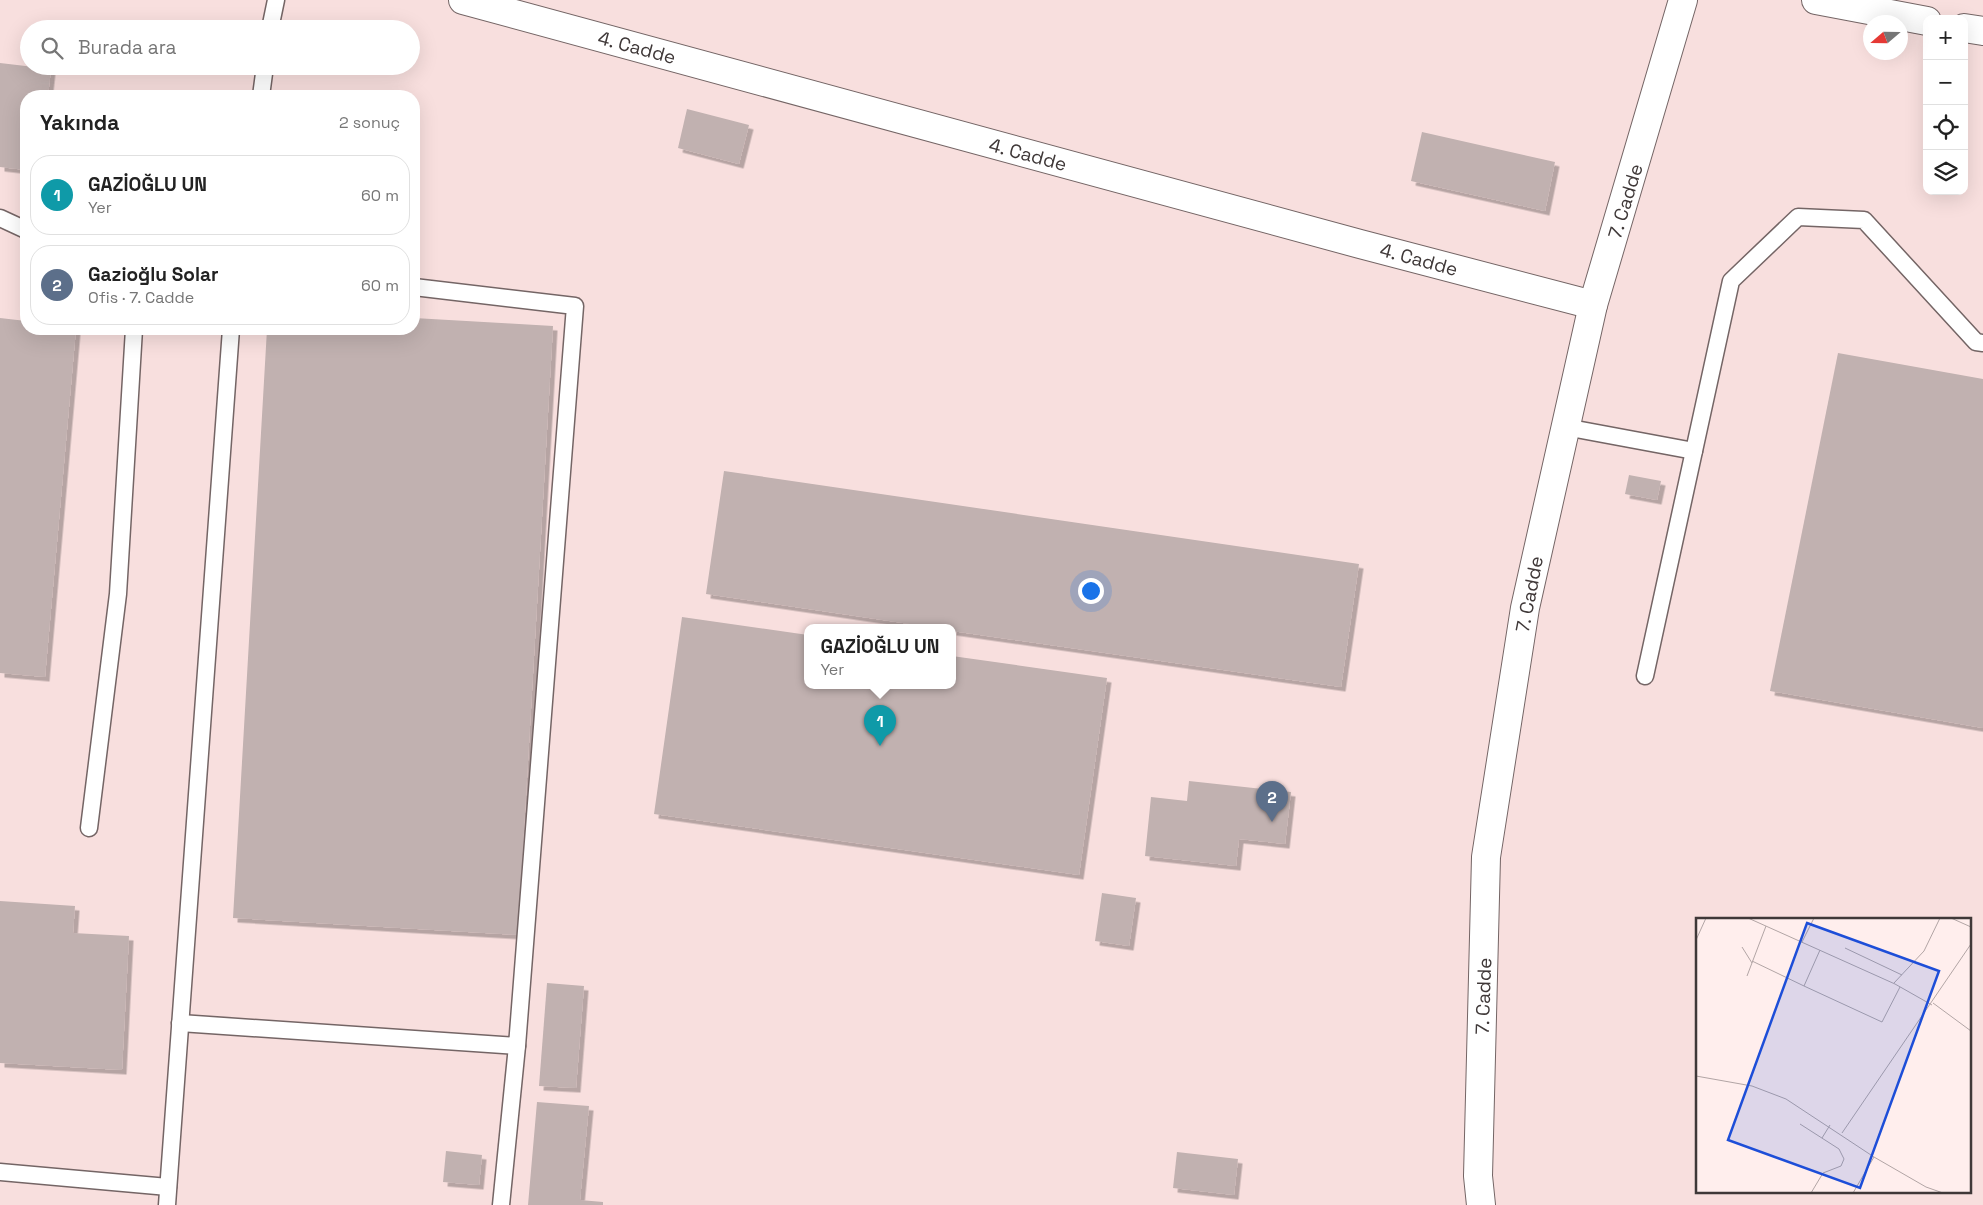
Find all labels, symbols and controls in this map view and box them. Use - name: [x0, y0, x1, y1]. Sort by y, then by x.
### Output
- north arrow: [1863, 15, 1908, 60]
- map controls: [1923, 15, 1968, 195]
- button: +: [1923, 15, 1968, 60]
- search box: [20, 20, 420, 75]
- street label: 4. Cadde: [595, 25, 679, 70]
- icon: search: [38, 34, 66, 62]
- text: Burada ara: [78, 35, 176, 60]
- button: −: [1923, 60, 1968, 105]
- button: locate: [1923, 105, 1968, 150]
- text: Yakında: [40, 109, 119, 136]
- text: 2 sonuç: [339, 112, 400, 133]
- street label: 4. Cadde: [986, 132, 1070, 177]
- button: layers: [1923, 150, 1968, 195]
- street label: 7. Cadde: [1602, 161, 1649, 242]
- text: GAZİOĞLU UN: [88, 172, 207, 197]
- text: 1: [53, 185, 61, 206]
- text: 60 m: [361, 185, 399, 206]
- text: Yer: [88, 197, 112, 218]
- street label: 4. Cadde: [1377, 237, 1461, 282]
- text: Gazioğlu Solar: [88, 262, 219, 287]
- text: 2: [52, 275, 62, 296]
- text: 60 m: [361, 275, 399, 296]
- text: Ofis · 7. Cadde: [88, 287, 194, 308]
- street label: 7. Cadde: [1510, 554, 1549, 634]
- your location: [1078, 578, 1104, 604]
- popup: [804, 624, 956, 689]
- text: GAZİOĞLU UN: [820, 634, 940, 659]
- text: Yer: [820, 659, 844, 680]
- pin: 1: [864, 705, 896, 746]
- pin: 2: [1256, 781, 1288, 822]
- inset map: [1696, 918, 1970, 1192]
- street label: 7. Cadde: [1470, 957, 1497, 1035]

